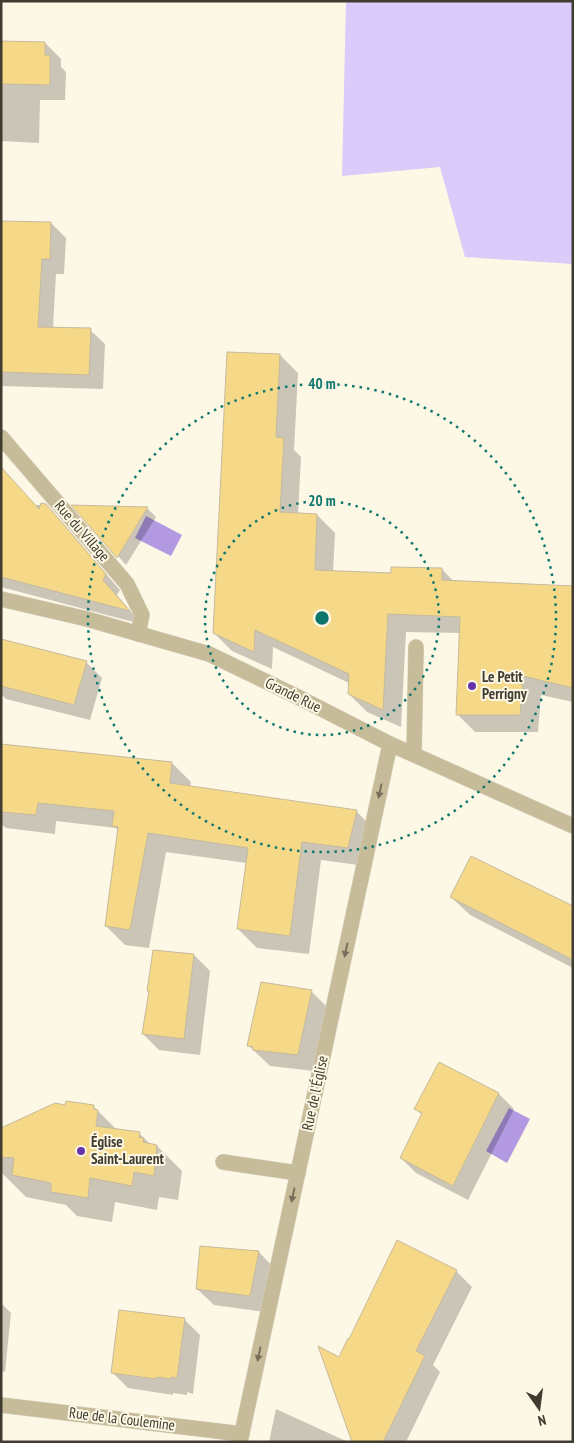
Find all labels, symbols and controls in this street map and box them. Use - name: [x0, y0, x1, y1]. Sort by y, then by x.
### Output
- text: 40 m: [308, 374, 336, 393]
- text: 20 m: [308, 491, 336, 510]
- street label: Rue du Village: [51, 496, 114, 565]
- centre of rings: [313, 609, 331, 627]
- place label: Le Petit Perrigny: [482, 667, 528, 703]
- street label: Grande Rue: [262, 673, 324, 716]
- marker: Le Petit Perrigny: [466, 680, 478, 692]
- one-way arrow: [376, 784, 384, 799]
- one-way arrow: [341, 943, 349, 959]
- street label: Rue de l'Église: [297, 1054, 332, 1132]
- place label: Église Saint-Laurent: [91, 1132, 164, 1168]
- marker: Église Saint-Laurent: [75, 1145, 87, 1157]
- one-way arrow: [289, 1187, 297, 1202]
- one-way arrow: [255, 1346, 263, 1361]
- north arrow: [514, 1383, 564, 1433]
- street label: Rue de la Coulemine: [68, 1403, 176, 1434]
- text: N: [536, 1411, 548, 1430]

